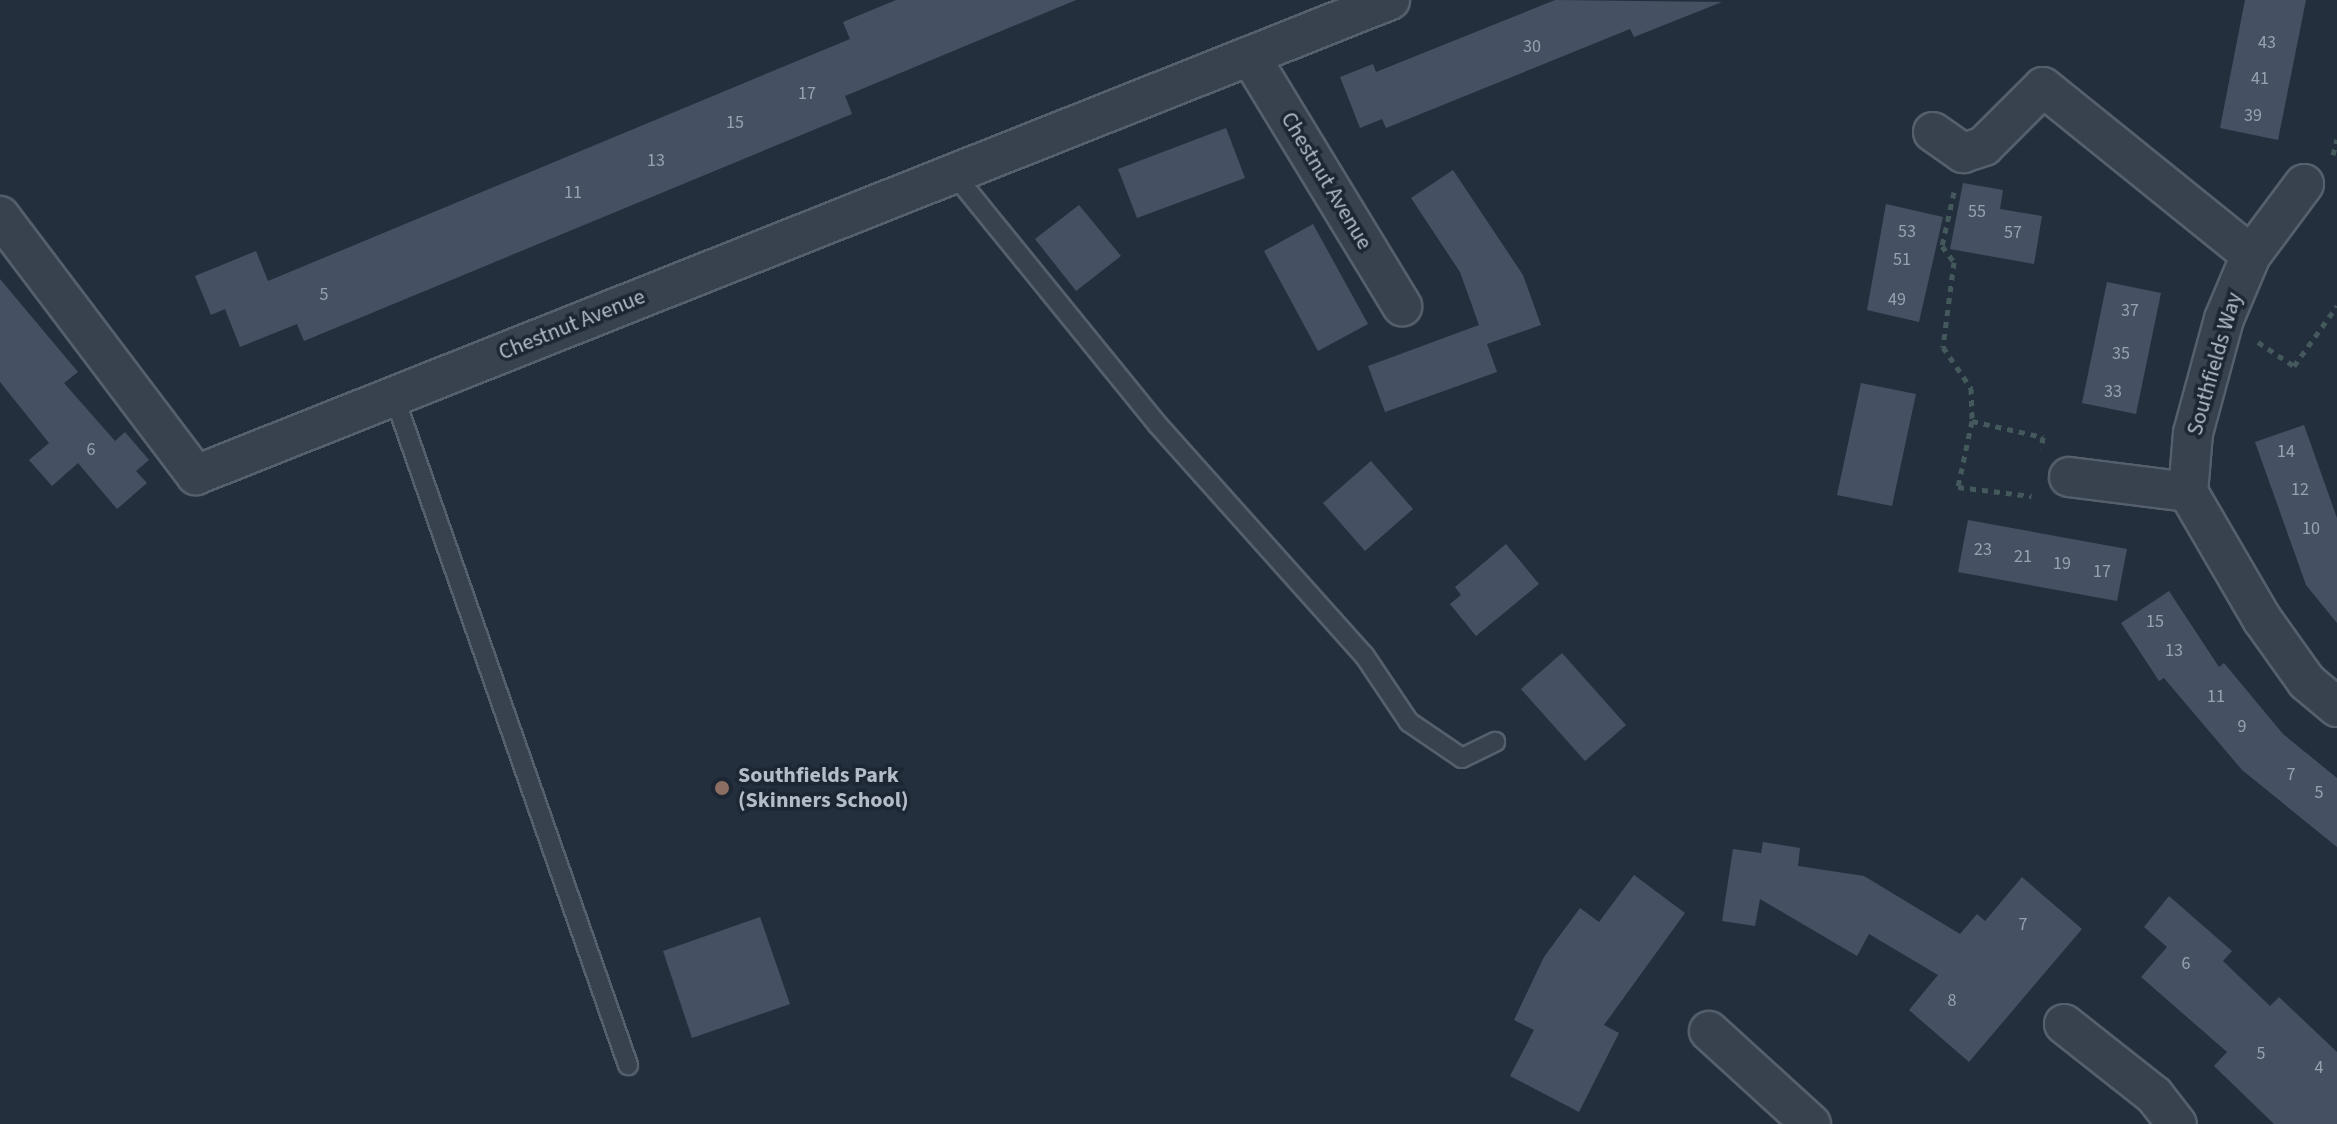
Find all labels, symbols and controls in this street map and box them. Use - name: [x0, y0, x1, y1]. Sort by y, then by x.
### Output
- house number: 43: [2258, 32, 2276, 54]
- house number: 30: [1523, 36, 1541, 58]
- house number: 41: [2251, 68, 2269, 90]
- house number: 17: [798, 83, 816, 105]
- house number: 39: [2244, 105, 2262, 127]
- street label: Chestnut Avenue: [1275, 108, 1377, 254]
- house number: 15: [726, 112, 744, 134]
- house number: 13: [647, 150, 665, 172]
- house number: 11: [564, 182, 582, 204]
- house number: 55: [1968, 201, 1986, 223]
- house number: 53: [1898, 221, 1916, 243]
- house number: 57: [2004, 222, 2022, 244]
- house number: 51: [1893, 249, 1911, 271]
- house number: 5: [320, 284, 328, 306]
- street label: Chestnut Avenue: [495, 284, 649, 366]
- house number: 49: [1888, 289, 1906, 311]
- street label: Southfields Way: [2182, 289, 2248, 439]
- house number: 37: [2121, 300, 2139, 322]
- house number: 35: [2112, 343, 2130, 365]
- house number: 33: [2104, 381, 2122, 403]
- house number: 6: [87, 439, 95, 461]
- house number: 14: [2277, 441, 2295, 463]
- house number: 12: [2291, 479, 2309, 501]
- house number: 10: [2302, 518, 2320, 540]
- house number: 23: [1974, 539, 1992, 561]
- house number: 21: [2014, 546, 2032, 568]
- house number: 19: [2053, 553, 2071, 575]
- house number: 17: [2093, 561, 2111, 583]
- house number: 15: [2146, 611, 2164, 633]
- house number: 13: [2165, 640, 2183, 662]
- house number: 11: [2207, 686, 2225, 708]
- house number: 9: [2238, 716, 2246, 738]
- place label: Southfields Park (Skinners School): [738, 762, 909, 814]
- house number: 7: [2287, 764, 2295, 786]
- marker: Southfields Park (Skinners School): [713, 779, 731, 797]
- house number: 5: [2315, 782, 2323, 804]
- house number: 7: [2019, 914, 2027, 936]
- house number: 6: [2182, 953, 2190, 975]
- house number: 8: [1948, 990, 1956, 1012]
- house number: 5: [2257, 1043, 2265, 1065]
- house number: 4: [2315, 1057, 2323, 1079]

